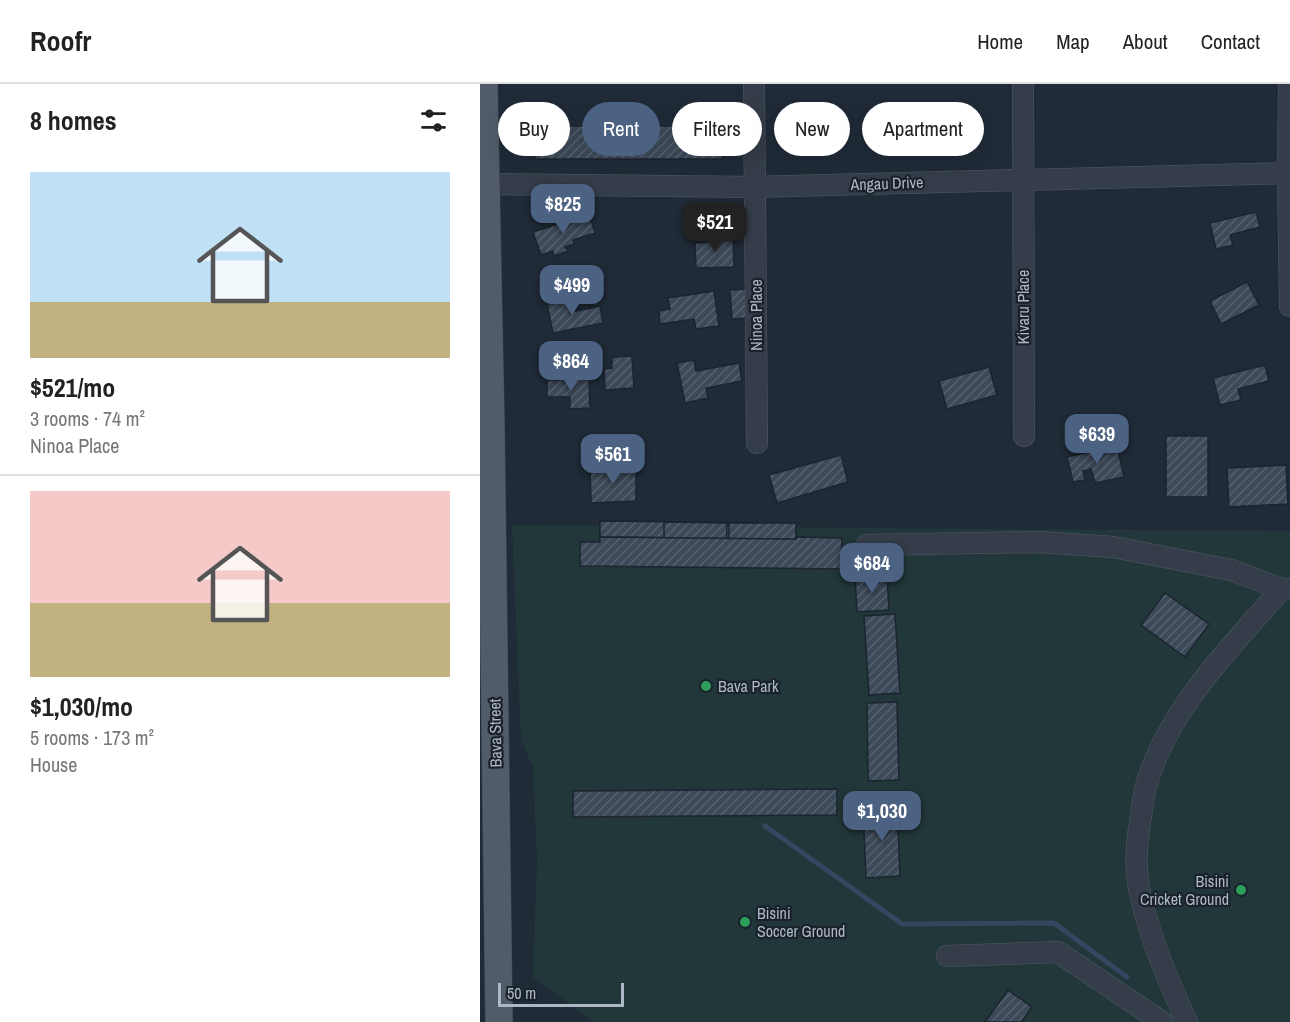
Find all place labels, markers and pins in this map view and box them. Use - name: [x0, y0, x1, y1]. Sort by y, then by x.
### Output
- pin: $825: [527, 184, 599, 235]
- pin: $521: [679, 202, 751, 253]
- pin: $499: [536, 265, 608, 316]
- pin: $864: [535, 341, 607, 392]
- pin: $639: [1061, 414, 1133, 465]
- pin: $561: [577, 434, 649, 485]
- pin: $684: [836, 543, 908, 594]
- place label: Bava Park: [718, 675, 779, 697]
- marker: Bava Park: [699, 679, 713, 693]
- pin: $1,030: [833, 791, 931, 842]
- place label: Bisini Cricket Ground: [1140, 870, 1229, 910]
- marker: Bisini Cricket Ground: [1234, 883, 1248, 897]
- place label: Bisini Soccer Ground: [757, 902, 845, 942]
- marker: Bisini Soccer Ground: [738, 915, 752, 929]

